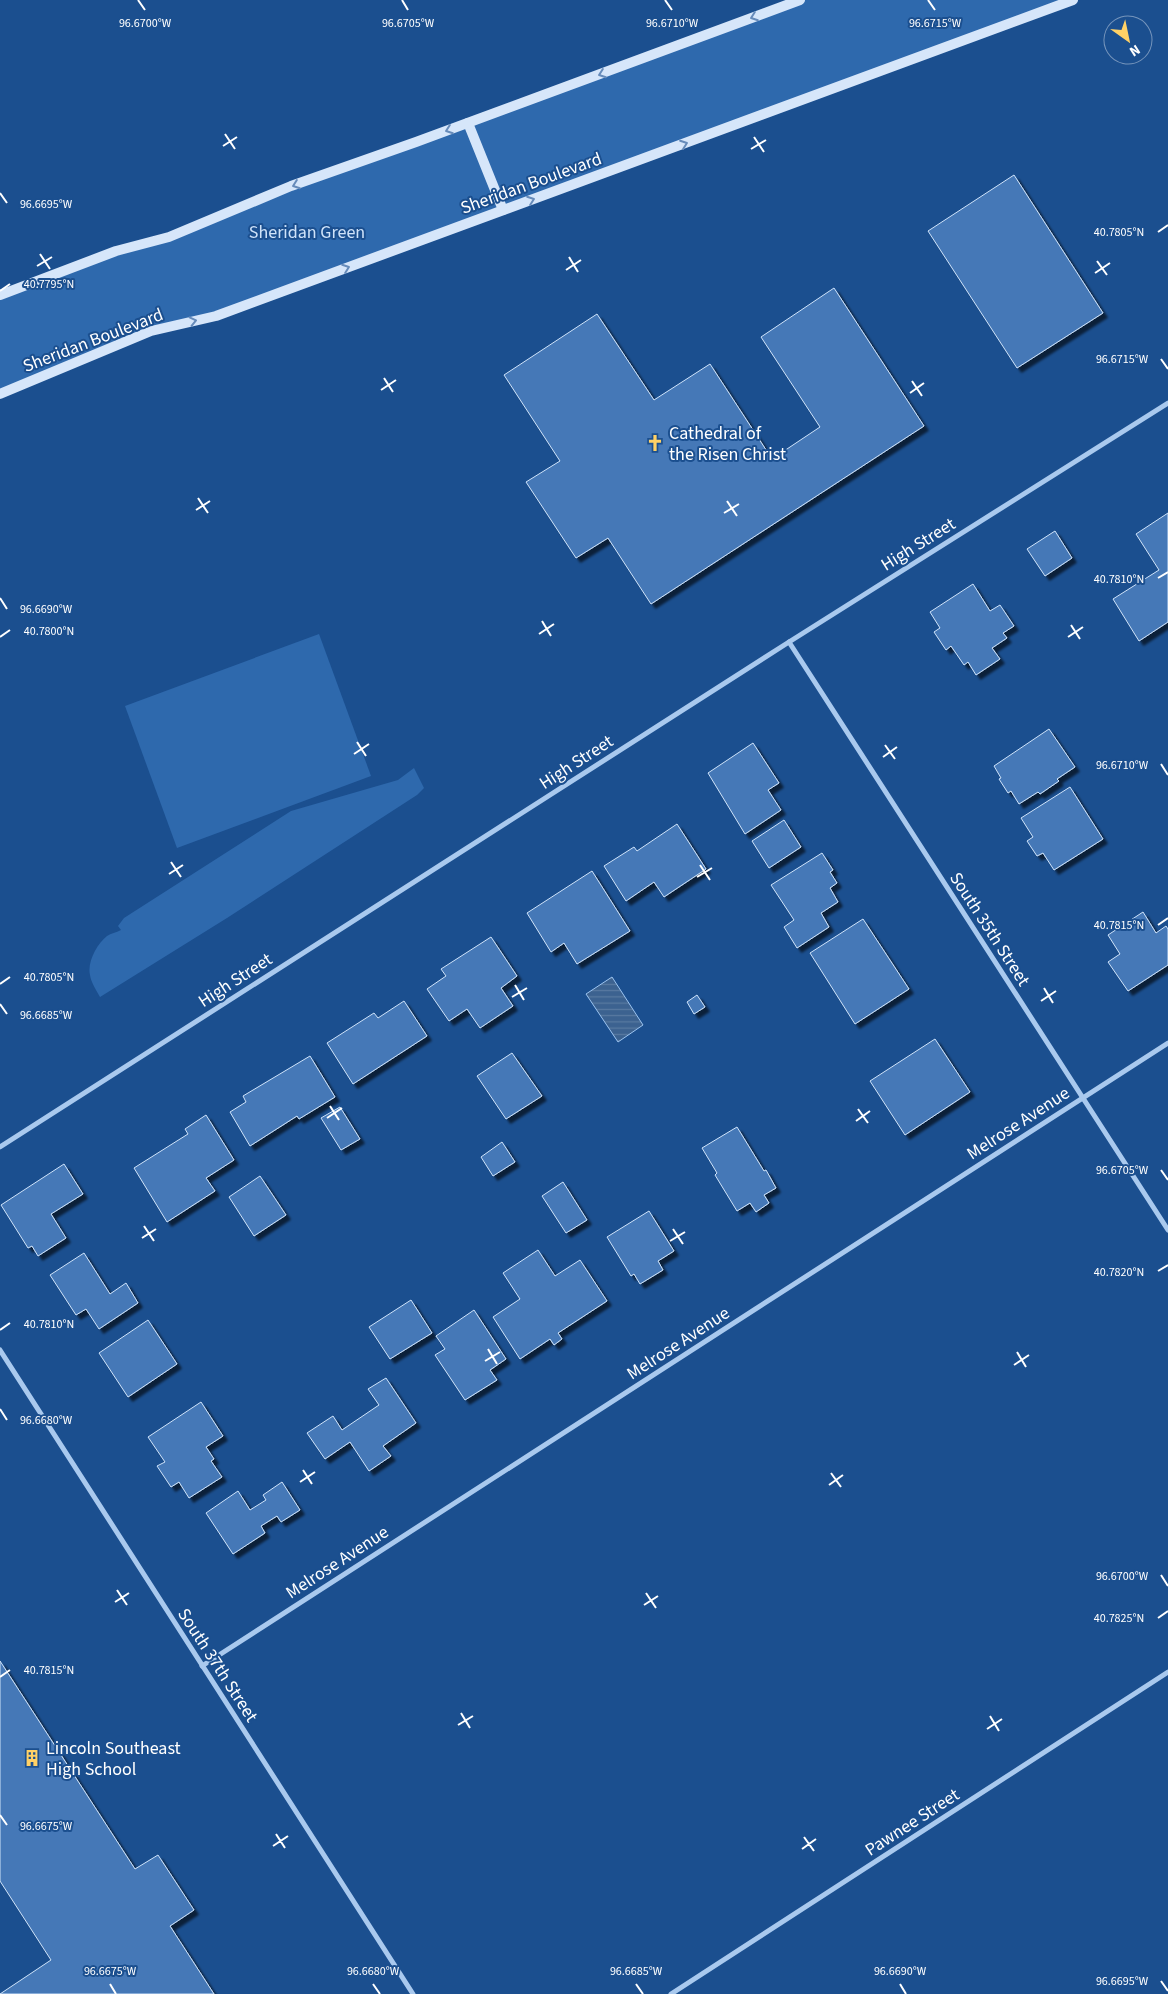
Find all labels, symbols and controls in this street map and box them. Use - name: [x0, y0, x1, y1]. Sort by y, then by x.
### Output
- one-way arrow: [750, 11, 759, 21]
- text: 96.6700°W: [119, 15, 172, 32]
- text: 96.6705°W: [382, 15, 435, 32]
- text: 96.6710°W: [646, 15, 699, 32]
- text: 96.6715°W: [909, 15, 962, 32]
- north arrow: [1103, 15, 1153, 65]
- text: N: [1125, 39, 1144, 61]
- one-way arrow: [598, 68, 606, 78]
- one-way arrow: [446, 124, 454, 134]
- one-way arrow: [679, 140, 688, 150]
- street label: Sheridan Boulevard: [457, 146, 605, 221]
- one-way arrow: [292, 179, 301, 189]
- text: 96.6695°W: [20, 196, 73, 213]
- one-way arrow: [526, 196, 535, 206]
- park label: Sheridan Green: [249, 220, 365, 245]
- text: 40.7805°N: [1094, 224, 1144, 241]
- one-way arrow: [341, 264, 350, 274]
- text: 40.7795°N: [24, 276, 74, 293]
- street label: Sheridan Boulevard: [19, 302, 167, 379]
- one-way arrow: [188, 316, 197, 327]
- text: 96.6715°W: [1096, 351, 1149, 368]
- place label: Cathedral of the Risen Christ: [669, 421, 786, 467]
- church icon: Cathedral of the Risen Christ: [645, 433, 665, 453]
- street label: High Street: [876, 512, 960, 577]
- text: 40.7810°N: [1094, 571, 1144, 588]
- text: 96.6690°W: [20, 601, 73, 618]
- text: 40.7800°N: [24, 623, 74, 640]
- street label: High Street: [534, 729, 618, 796]
- text: 96.6710°W: [1096, 757, 1149, 774]
- street label: South 35th Street: [943, 867, 1036, 991]
- text: 40.7815°N: [1094, 917, 1144, 934]
- street label: High Street: [193, 947, 277, 1014]
- text: 40.7805°N: [24, 969, 74, 986]
- text: 96.6685°W: [20, 1007, 73, 1024]
- street label: Melrose Avenue: [962, 1081, 1075, 1166]
- text: 96.6705°W: [1096, 1162, 1149, 1179]
- text: 40.7820°N: [1094, 1264, 1144, 1281]
- street label: Melrose Avenue: [622, 1301, 735, 1386]
- text: 40.7810°N: [24, 1316, 74, 1333]
- text: 96.6680°W: [20, 1412, 73, 1429]
- street label: Melrose Avenue: [281, 1520, 394, 1605]
- text: 96.6700°W: [1096, 1568, 1149, 1585]
- street label: South 37th Street: [171, 1603, 264, 1727]
- text: 40.7825°N: [1094, 1610, 1144, 1627]
- text: 40.7815°N: [24, 1662, 74, 1679]
- place label: Lincoln Southeast High School: [46, 1736, 181, 1782]
- building icon: Lincoln Southeast High School: [22, 1748, 42, 1768]
- street label: Pawnee Street: [860, 1783, 964, 1862]
- text: 96.6675°W: [20, 1818, 73, 1835]
- text: 96.6675°W: [84, 1963, 137, 1980]
- text: 96.6680°W: [347, 1963, 400, 1980]
- text: 96.6685°W: [610, 1963, 663, 1980]
- text: 96.6690°W: [874, 1963, 927, 1980]
- text: 96.6695°W: [1096, 1973, 1149, 1990]

